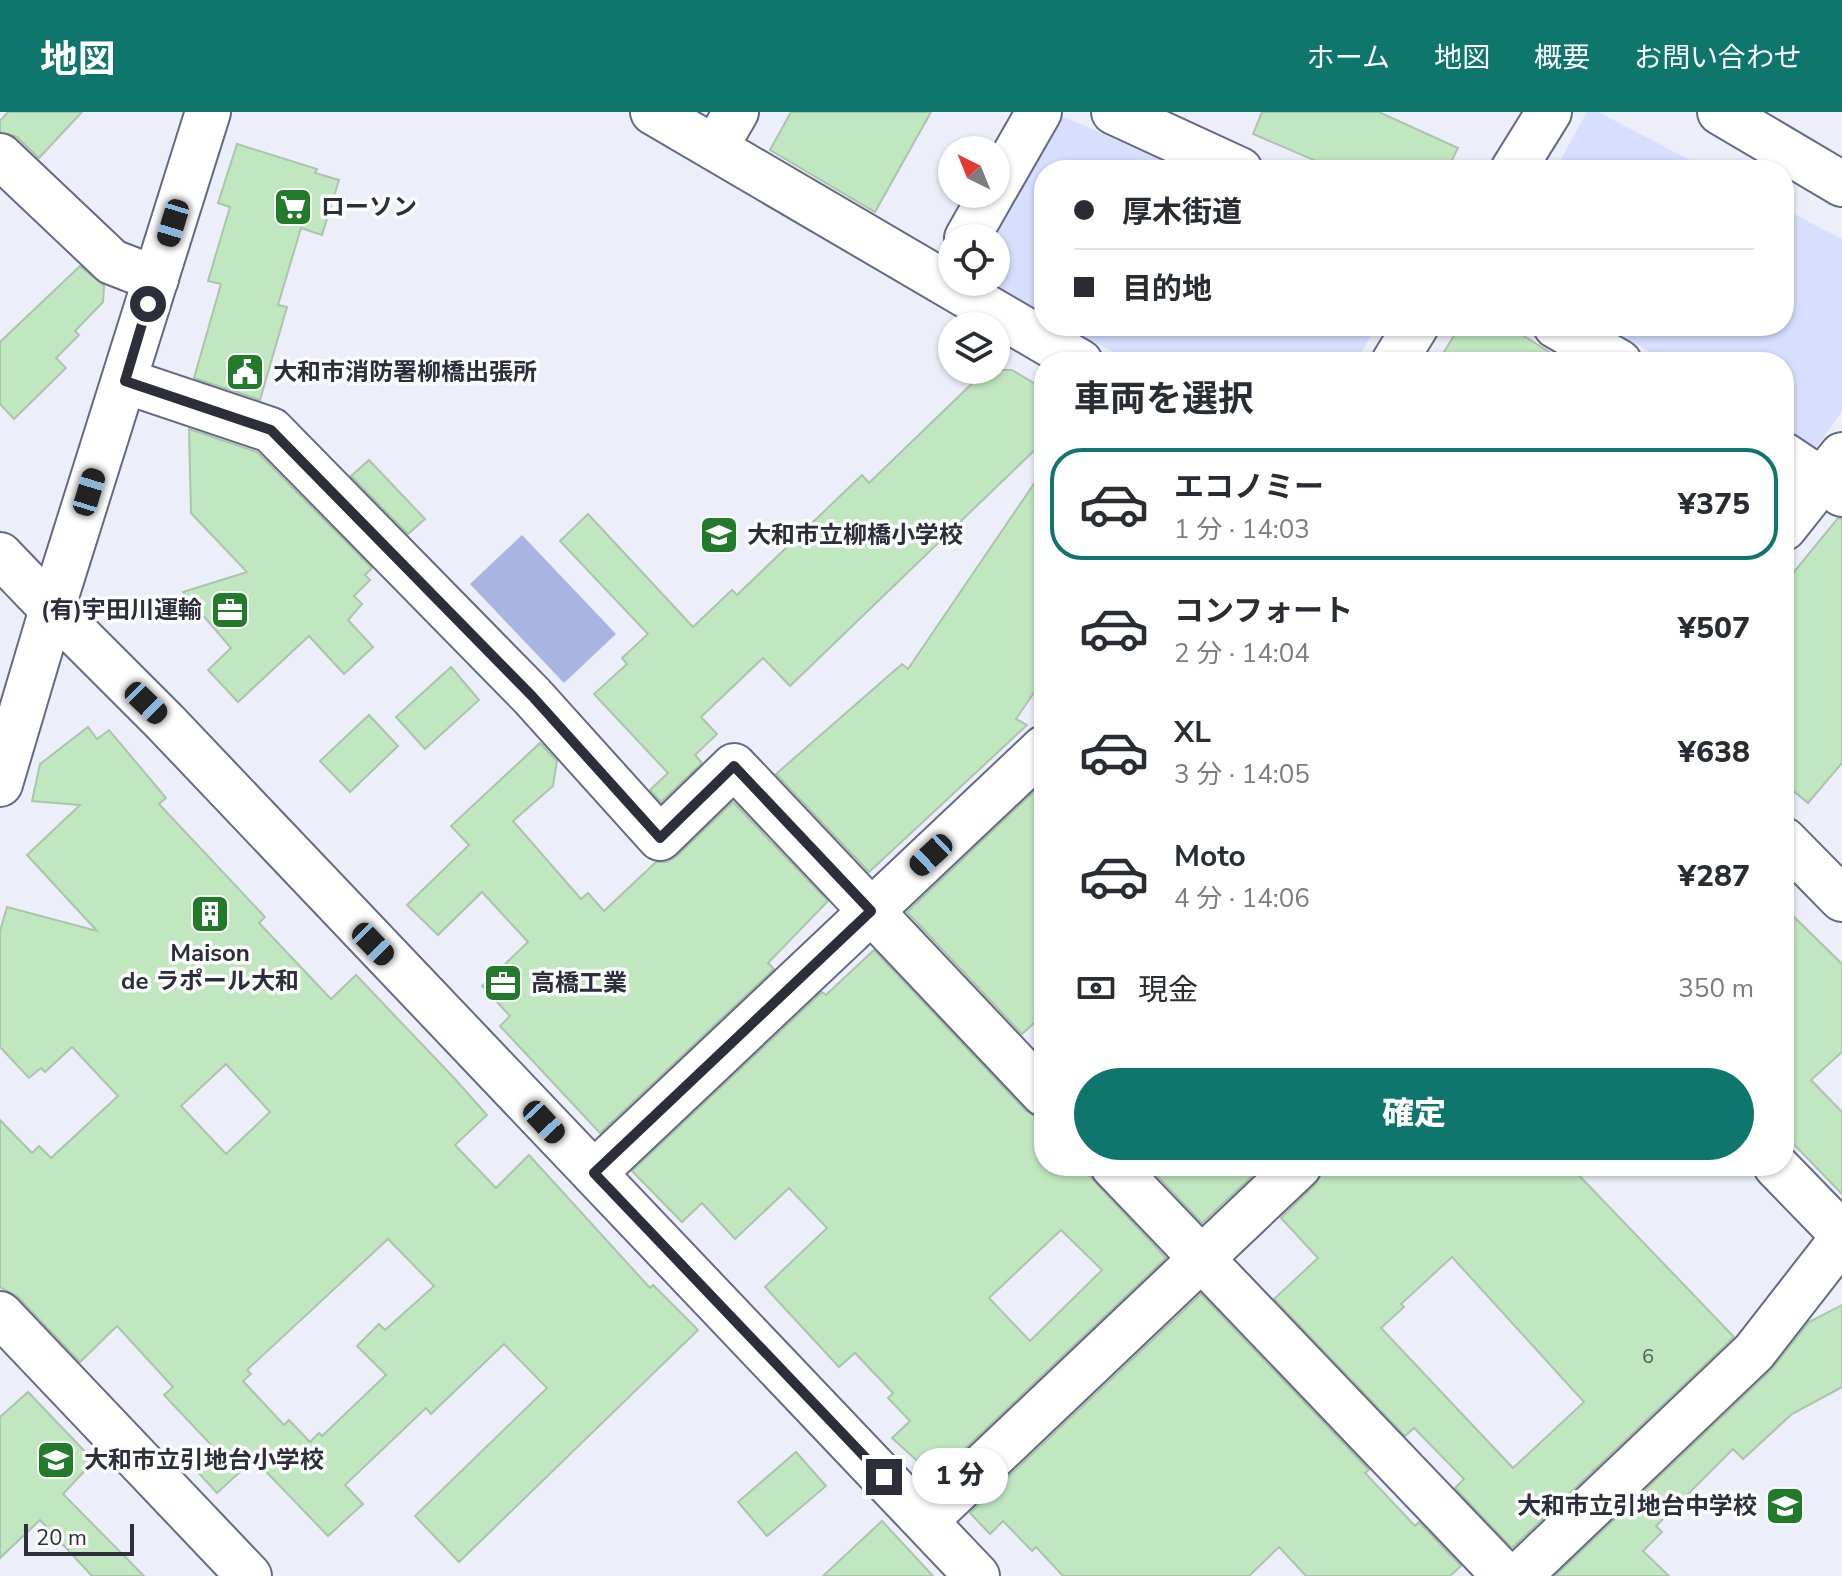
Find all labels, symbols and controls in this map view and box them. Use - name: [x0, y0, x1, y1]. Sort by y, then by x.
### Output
- text: 地図: [40, 34, 116, 85]
- text: ホーム: [1307, 39, 1390, 77]
- text: 地図: [1434, 39, 1490, 77]
- text: 概要: [1534, 39, 1590, 77]
- text: お問い合わせ: [1634, 39, 1802, 77]
- north arrow: [938, 136, 1010, 208]
- map controls: [938, 136, 1010, 384]
- supermarket icon: ローソン: [272, 186, 314, 228]
- place label: ローソン: [321, 191, 417, 223]
- text: 厚木街道: [1122, 192, 1242, 233]
- car: [155, 197, 191, 249]
- button: locate: [938, 224, 1010, 296]
- text: 目的地: [1122, 269, 1212, 310]
- route start: [130, 286, 166, 322]
- button: layers: [938, 312, 1010, 384]
- public building icon: 大和市消防署柳橋出張所: [224, 351, 266, 393]
- place label: 大和市消防署柳橋出張所: [273, 356, 537, 388]
- text: 車両を選択: [1074, 375, 1254, 424]
- car: [71, 466, 107, 518]
- text: エコノミー: [1174, 467, 1324, 508]
- icon: car: [1078, 468, 1150, 540]
- text: ¥375: [1678, 484, 1750, 525]
- text: 1 分 · 14:03: [1174, 512, 1310, 547]
- school or university icon: 大和市立柳橋小学校: [698, 514, 740, 556]
- place label: 大和市立柳橋小学校: [747, 519, 963, 551]
- office icon: (有)宇田川運輸: [209, 589, 251, 631]
- text: コンフォート: [1174, 591, 1353, 632]
- icon: car: [1078, 592, 1150, 664]
- place label: (有)宇田川運輸: [41, 594, 202, 626]
- text: ¥507: [1678, 608, 1750, 649]
- text: 2 分 · 14:04: [1174, 636, 1310, 671]
- car: [120, 678, 172, 728]
- text: XL: [1174, 712, 1211, 753]
- icon: car: [1078, 716, 1150, 788]
- text: ¥638: [1678, 732, 1750, 773]
- text: 3 分 · 14:05: [1174, 757, 1310, 792]
- car: [905, 830, 957, 880]
- text: Moto: [1174, 836, 1246, 877]
- icon: car: [1078, 840, 1150, 912]
- text: ¥287: [1678, 856, 1750, 897]
- text: 4 分 · 14:06: [1174, 881, 1310, 916]
- building icon: Maison de ラポール大和: [189, 893, 231, 935]
- car: [348, 918, 398, 970]
- place label: Maison de ラポール大和: [121, 937, 299, 997]
- office icon: 高橋工業: [482, 962, 524, 1004]
- icon: cash: [1074, 966, 1118, 1010]
- place label: 高橋工業: [531, 967, 627, 999]
- text: 現金: [1138, 970, 1198, 1011]
- text: 350 m: [1678, 971, 1754, 1006]
- button: 確定: [1074, 1068, 1754, 1160]
- car: [519, 1096, 569, 1148]
- house number: 6: [1642, 1343, 1654, 1370]
- school or university icon: 大和市立引地台小学校: [35, 1439, 77, 1481]
- place label: 大和市立引地台小学校: [84, 1444, 324, 1476]
- callout: 1 分: [912, 1449, 1008, 1505]
- text: 1 分: [936, 1458, 984, 1493]
- route end: [866, 1459, 902, 1495]
- school or university icon: 大和市立引地台中学校: [1764, 1485, 1806, 1527]
- place label: 大和市立引地台中学校: [1517, 1490, 1757, 1522]
- scale bar: [24, 1520, 134, 1556]
- text: 20 m: [36, 1523, 87, 1553]

